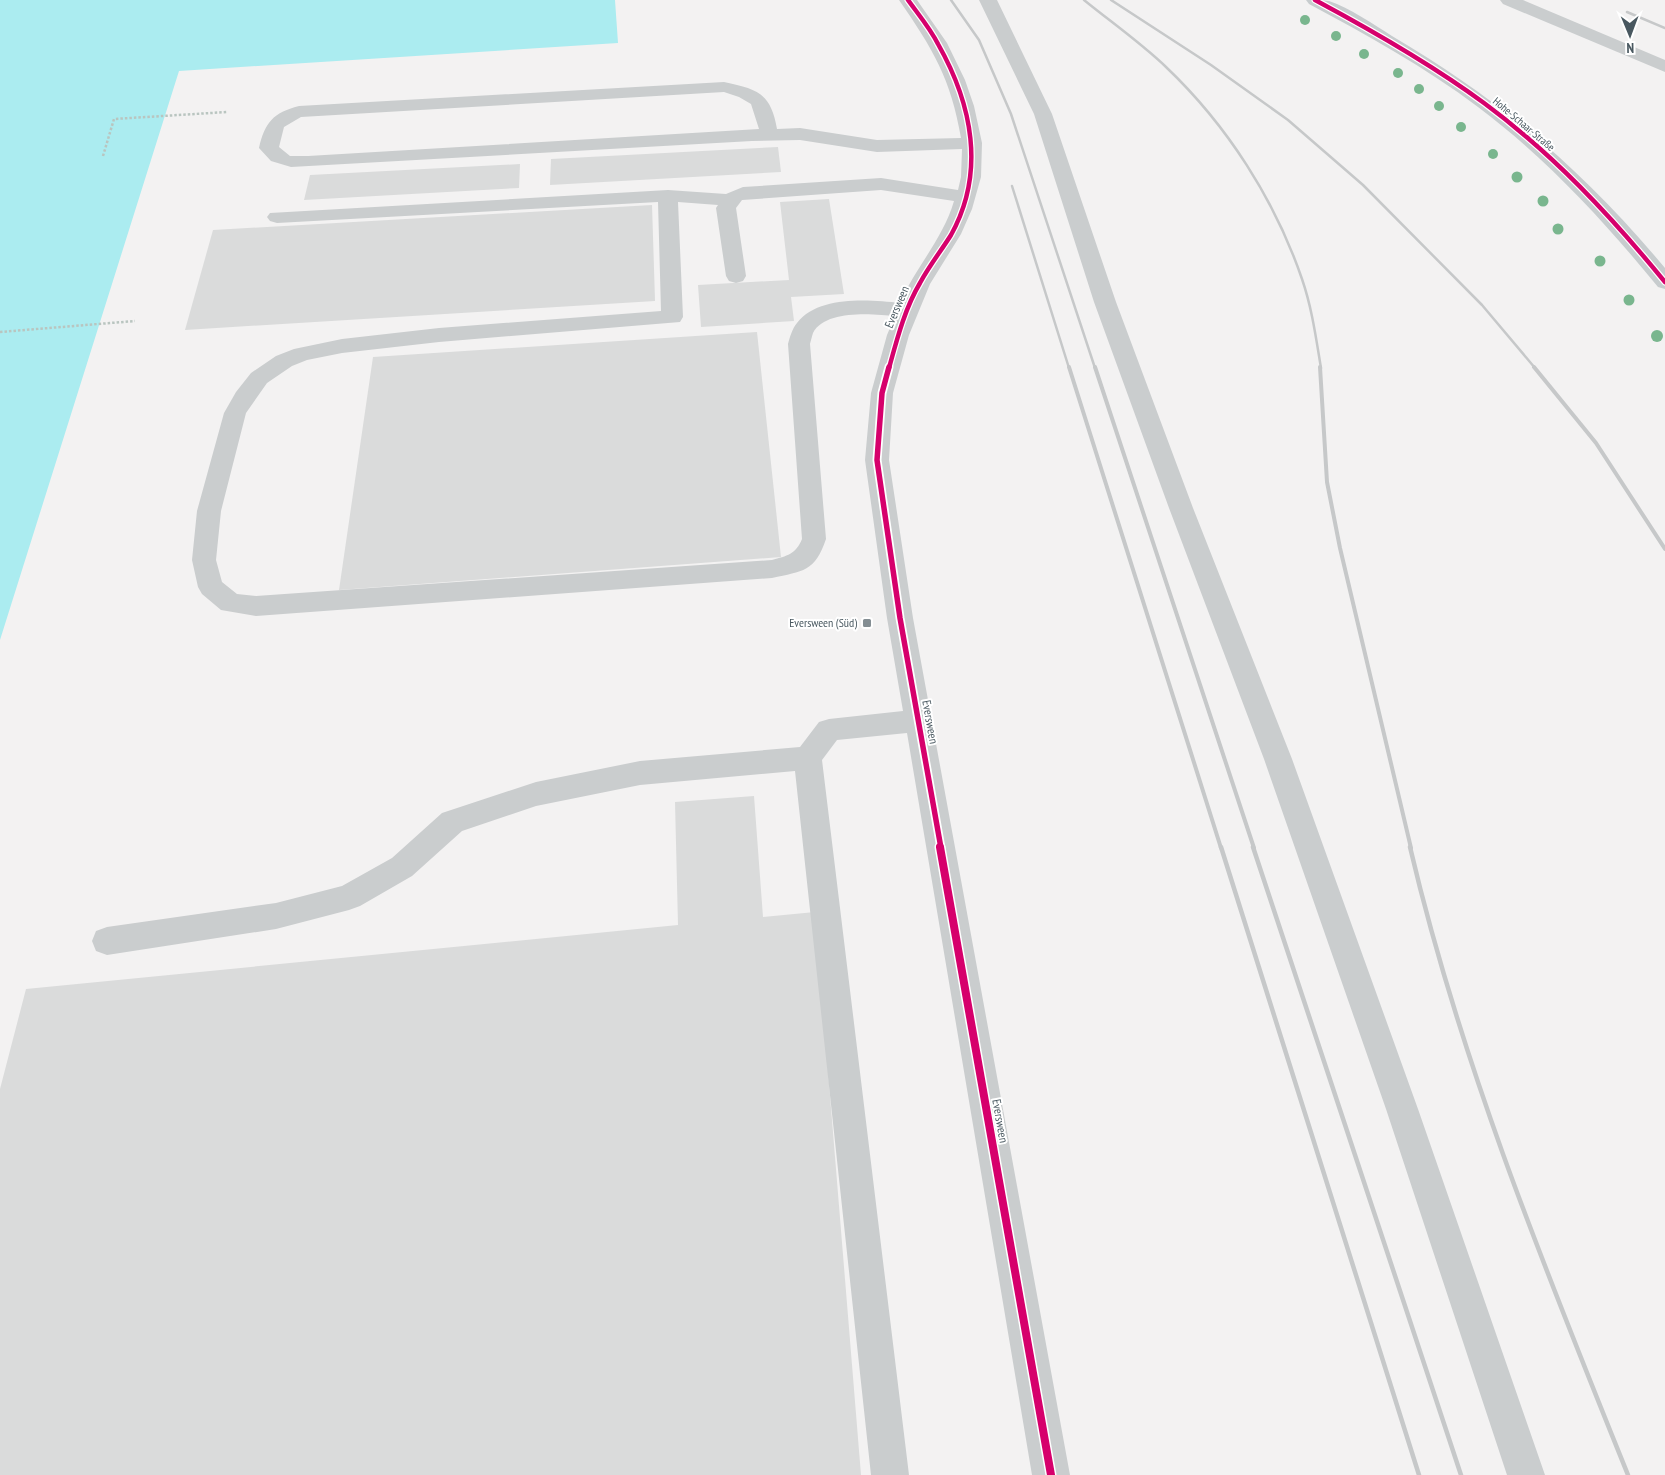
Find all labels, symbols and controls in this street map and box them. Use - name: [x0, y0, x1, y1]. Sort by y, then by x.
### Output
- north arrow: [1605, 10, 1655, 60]
- text: N: [1626, 39, 1634, 57]
- street label: Hohe-Schaar-Straße: [1490, 94, 1558, 154]
- street label: Eversween: [881, 284, 912, 330]
- place label: Eversween (Süd): [789, 615, 857, 630]
- marker: Eversween (Süd): [861, 617, 873, 629]
- street label: Eversween: [919, 699, 942, 745]
- street label: Eversween: [989, 1098, 1012, 1144]

